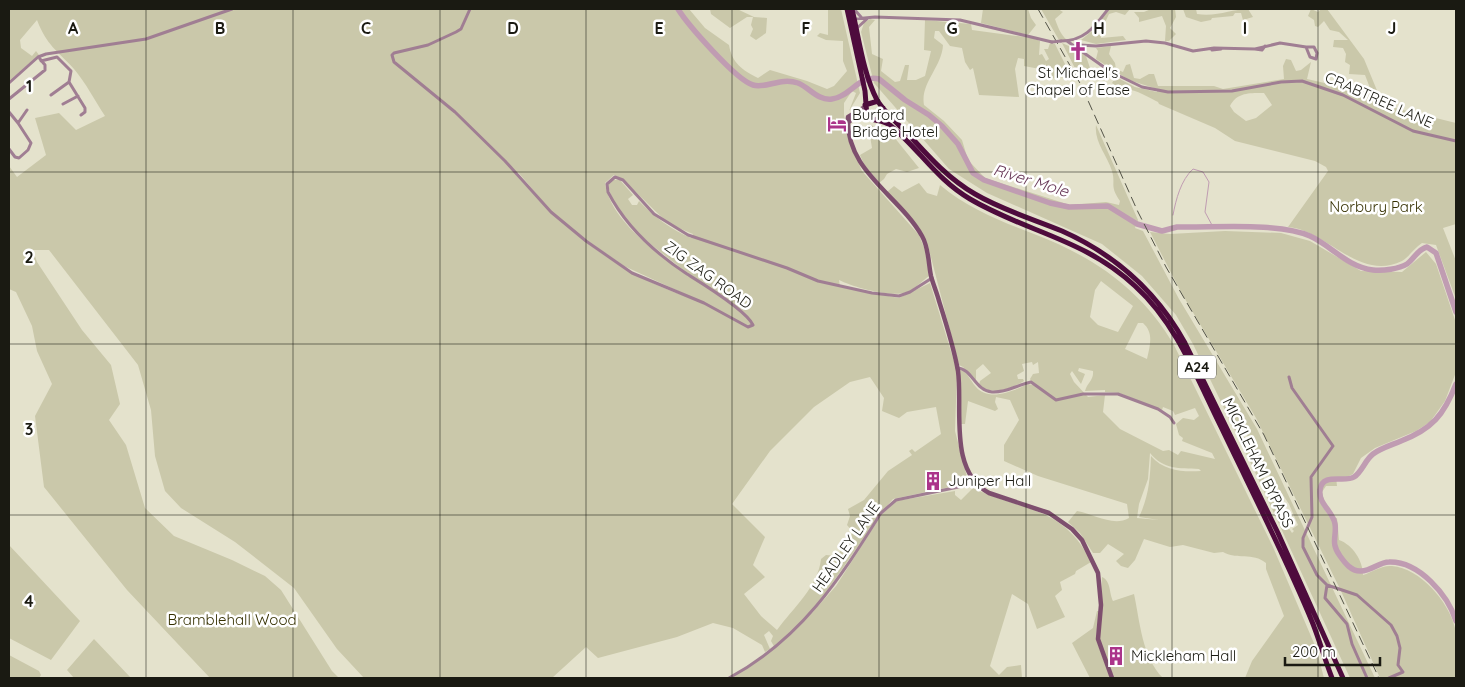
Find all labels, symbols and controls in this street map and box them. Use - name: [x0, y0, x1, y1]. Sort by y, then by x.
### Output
- text: A: [68, 18, 79, 38]
- text: B: [215, 18, 225, 38]
- text: C: [361, 18, 371, 38]
- text: D: [507, 18, 519, 38]
- text: E: [654, 18, 664, 38]
- text: F: [802, 18, 811, 38]
- text: G: [946, 18, 958, 38]
- text: H: [1093, 18, 1105, 38]
- text: I: [1243, 18, 1247, 38]
- text: J: [1388, 18, 1396, 38]
- church icon: St Michael's Chapel of Ease: [1067, 40, 1089, 62]
- place label: St Michael's Chapel of Ease: [1026, 63, 1130, 99]
- street label: CRABTREE LANE: [1322, 67, 1436, 132]
- text: 1: [26, 76, 32, 96]
- place label: Burford Bridge Hotel: [852, 105, 938, 141]
- hotel icon: Burford Bridge Hotel: [826, 113, 848, 135]
- water label: River Mole: [991, 159, 1072, 201]
- park label: Norbury Park: [1329, 197, 1423, 216]
- street label: ZIG ZAG ROAD: [661, 236, 756, 313]
- text: 2: [24, 247, 34, 267]
- road number: A24: [1178, 356, 1216, 378]
- street label: MICKLEHAM BYPASS: [1219, 395, 1298, 531]
- text: 3: [25, 419, 33, 439]
- building icon: Juniper Hall: [922, 470, 944, 492]
- place label: Juniper Hall: [948, 471, 1031, 490]
- street label: HEADLEY LANE: [807, 498, 884, 596]
- text: 4: [24, 591, 34, 611]
- park label: Bramblehall Wood: [167, 610, 297, 629]
- scale bar: [1285, 634, 1380, 666]
- text: 200 m: [1292, 642, 1336, 661]
- building icon: Mickleham Hall: [1105, 645, 1127, 667]
- place label: Mickleham Hall: [1131, 646, 1236, 665]

